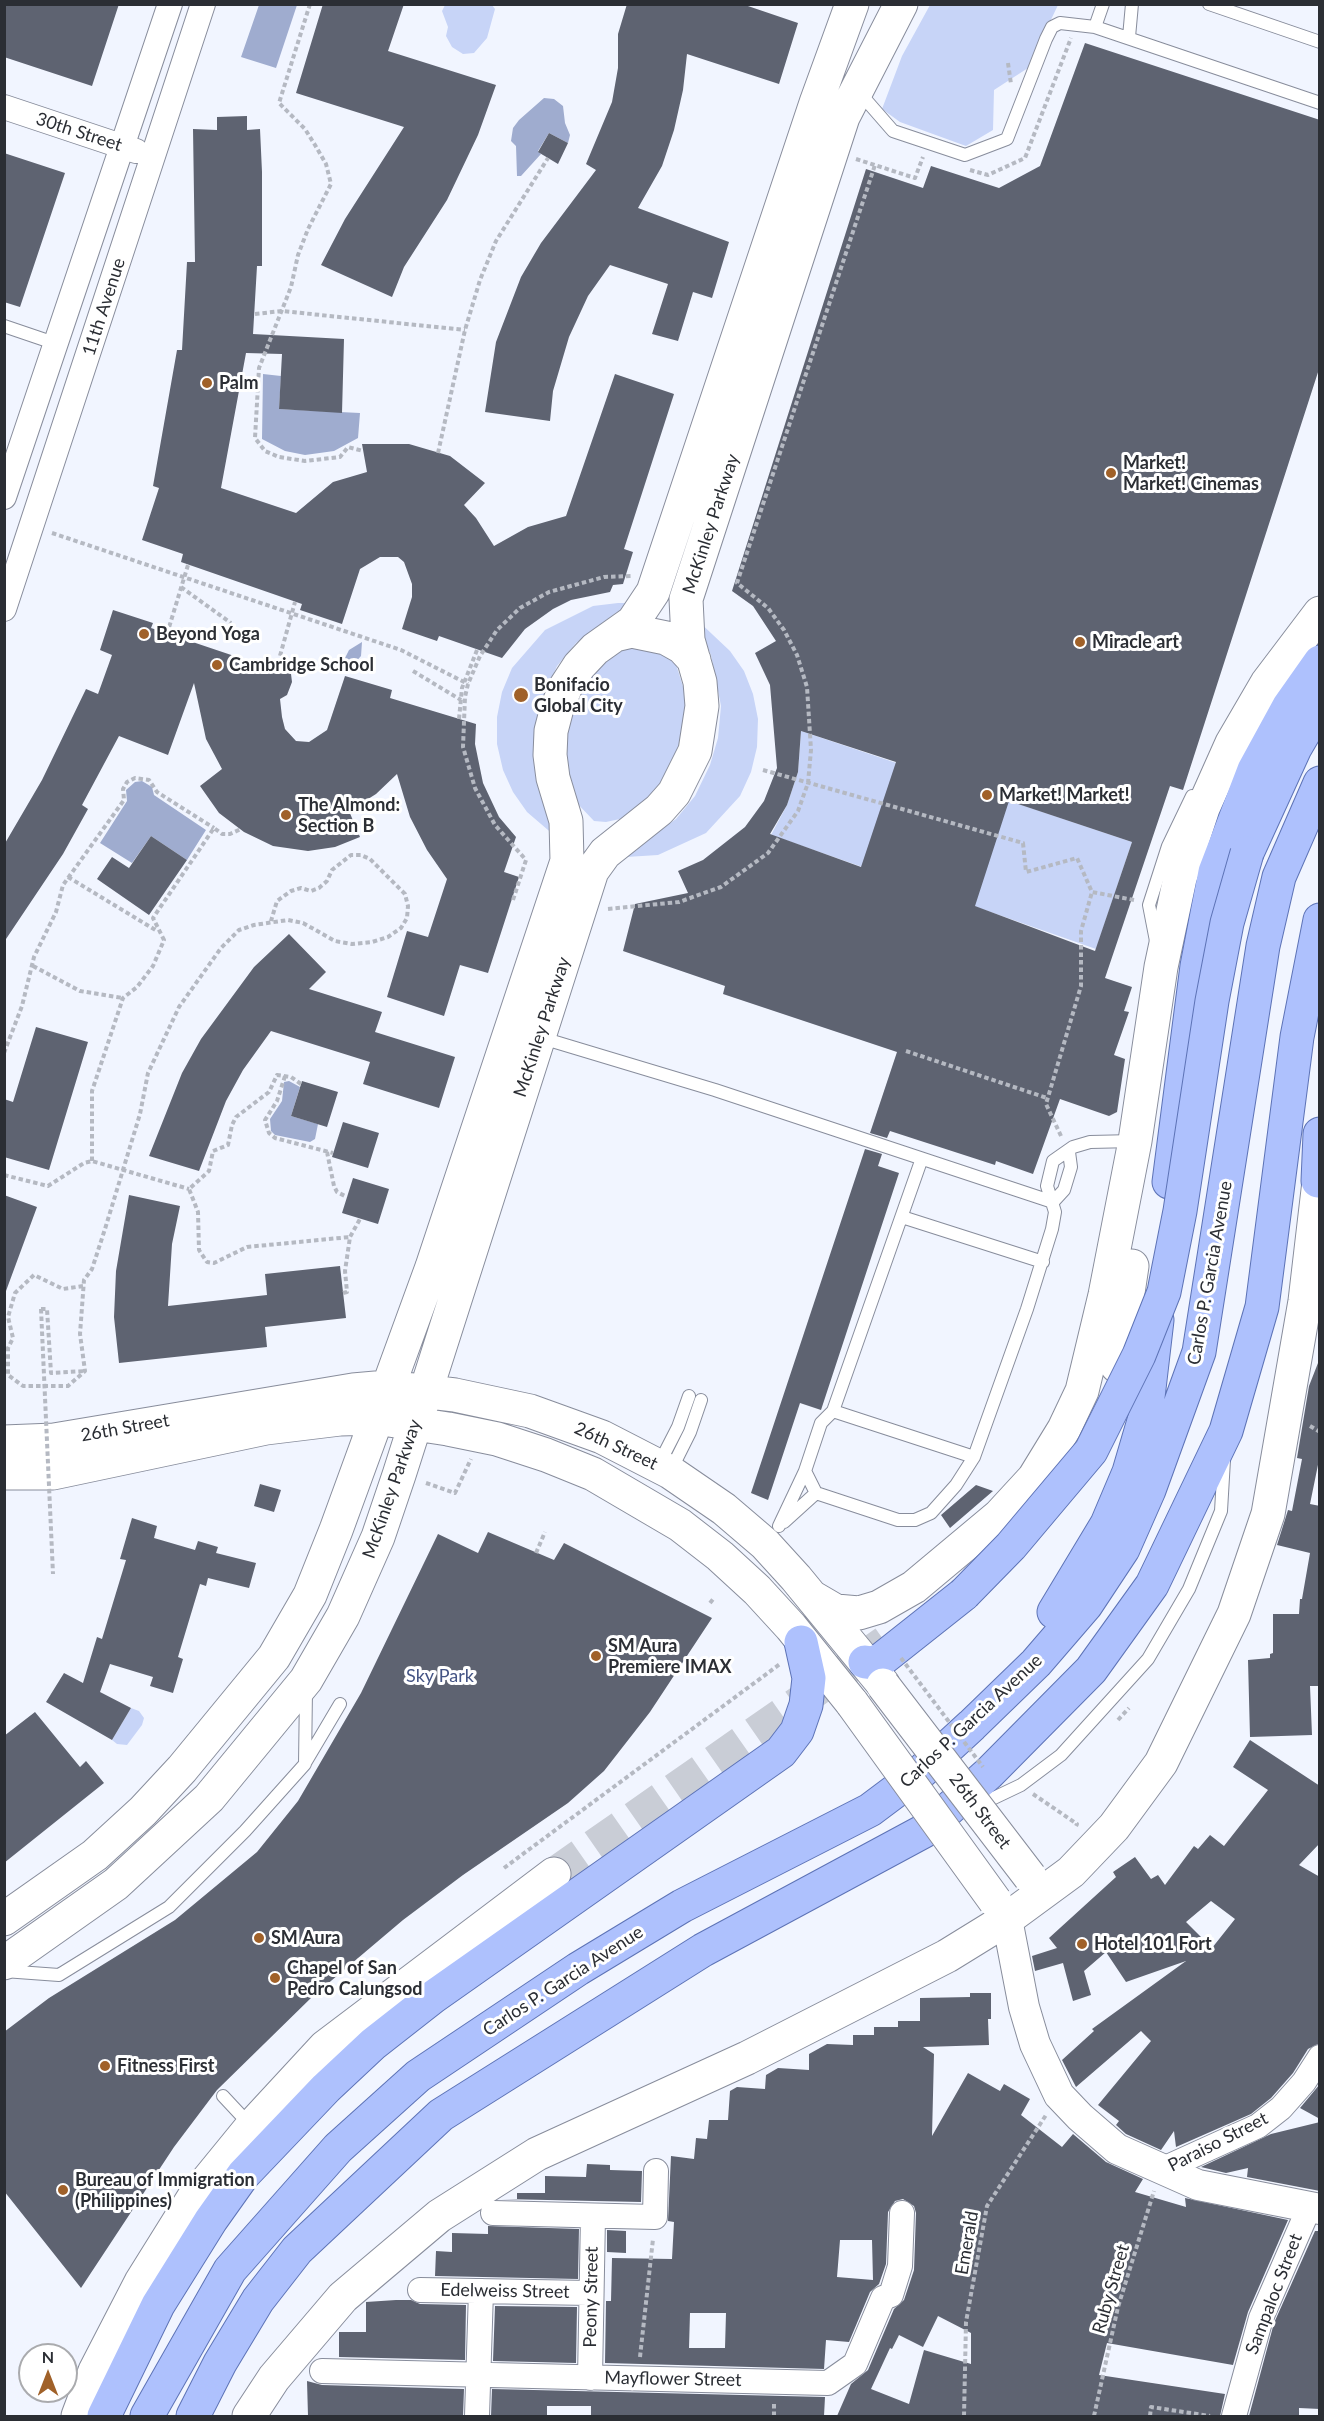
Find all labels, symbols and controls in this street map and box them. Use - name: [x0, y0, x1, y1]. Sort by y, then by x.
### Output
- street label: 30th Street: [33, 108, 125, 156]
- street label: 11th Avenue: [78, 255, 130, 359]
- place label: Palm: [219, 372, 259, 394]
- marker: Palm: [200, 376, 214, 390]
- street label: McKinley Parkway: [678, 451, 744, 597]
- place label: Market! Market! Cinemas: [1123, 452, 1259, 494]
- marker: Market! Market! Cinemas: [1104, 466, 1118, 480]
- place label: Beyond Yoga: [156, 623, 260, 645]
- marker: Beyond Yoga: [137, 627, 151, 641]
- place label: Miracle art: [1092, 631, 1179, 653]
- marker: Miracle art: [1073, 635, 1087, 649]
- place label: Cambridge School: [229, 654, 374, 676]
- marker: Cambridge School: [210, 658, 224, 672]
- place label: Bonifacio Global City: [534, 674, 623, 716]
- marker: Bonifacio Global City: [512, 686, 530, 704]
- place label: Market! Market!: [999, 784, 1129, 806]
- marker: Market! Market!: [980, 788, 994, 802]
- place label: The Almond: Section B: [298, 794, 400, 836]
- marker: The Almond: Section B: [279, 808, 293, 822]
- street label: McKinley Parkway: [509, 954, 575, 1100]
- street label: Carlos P. Garcia Avenue: [1183, 1179, 1237, 1367]
- street label: 26th Street: [79, 1410, 171, 1446]
- street label: McKinley Parkway: [358, 1417, 426, 1561]
- street label: 26th Street: [571, 1417, 661, 1475]
- place label: SM Aura Premiere IMAX: [608, 1635, 732, 1678]
- marker: SM Aura Premiere IMAX: [589, 1649, 603, 1663]
- street label: Carlos P. Garcia Avenue: [895, 1649, 1047, 1793]
- park label: Sky Park: [406, 1665, 474, 1687]
- street label: 26th Street: [944, 1769, 1016, 1853]
- street label: Carlos P. Garcia Avenue: [479, 1921, 647, 2041]
- place label: SM Aura: [271, 1927, 340, 1949]
- marker: SM Aura: [252, 1931, 266, 1945]
- place label: Hotel 101 Fort: [1094, 1933, 1212, 1955]
- marker: Hotel 101 Fort: [1075, 1937, 1089, 1951]
- place label: Chapel of San Pedro Calungsod: [287, 1957, 423, 2000]
- marker: Chapel of San Pedro Calungsod: [268, 1971, 282, 1985]
- place label: Fitness First: [117, 2055, 214, 2077]
- marker: Fitness First: [98, 2059, 112, 2073]
- street label: Paraiso Street: [1164, 2108, 1272, 2176]
- place label: Bureau of Immigration (Philippines): [75, 2169, 255, 2212]
- marker: Bureau of Immigration (Philippines): [56, 2183, 70, 2197]
- street label: Emerald: [951, 2210, 983, 2276]
- street label: Sampaloc Street: [1241, 2231, 1307, 2357]
- street label: Ruby Street: [1088, 2242, 1134, 2336]
- street label: Peony Street: [579, 2246, 603, 2348]
- street label: Edelweiss Street: [440, 2279, 570, 2303]
- north arrow: [18, 2343, 78, 2403]
- text: N: [42, 2347, 54, 2366]
- street label: Mayflower Street: [604, 2367, 742, 2391]

